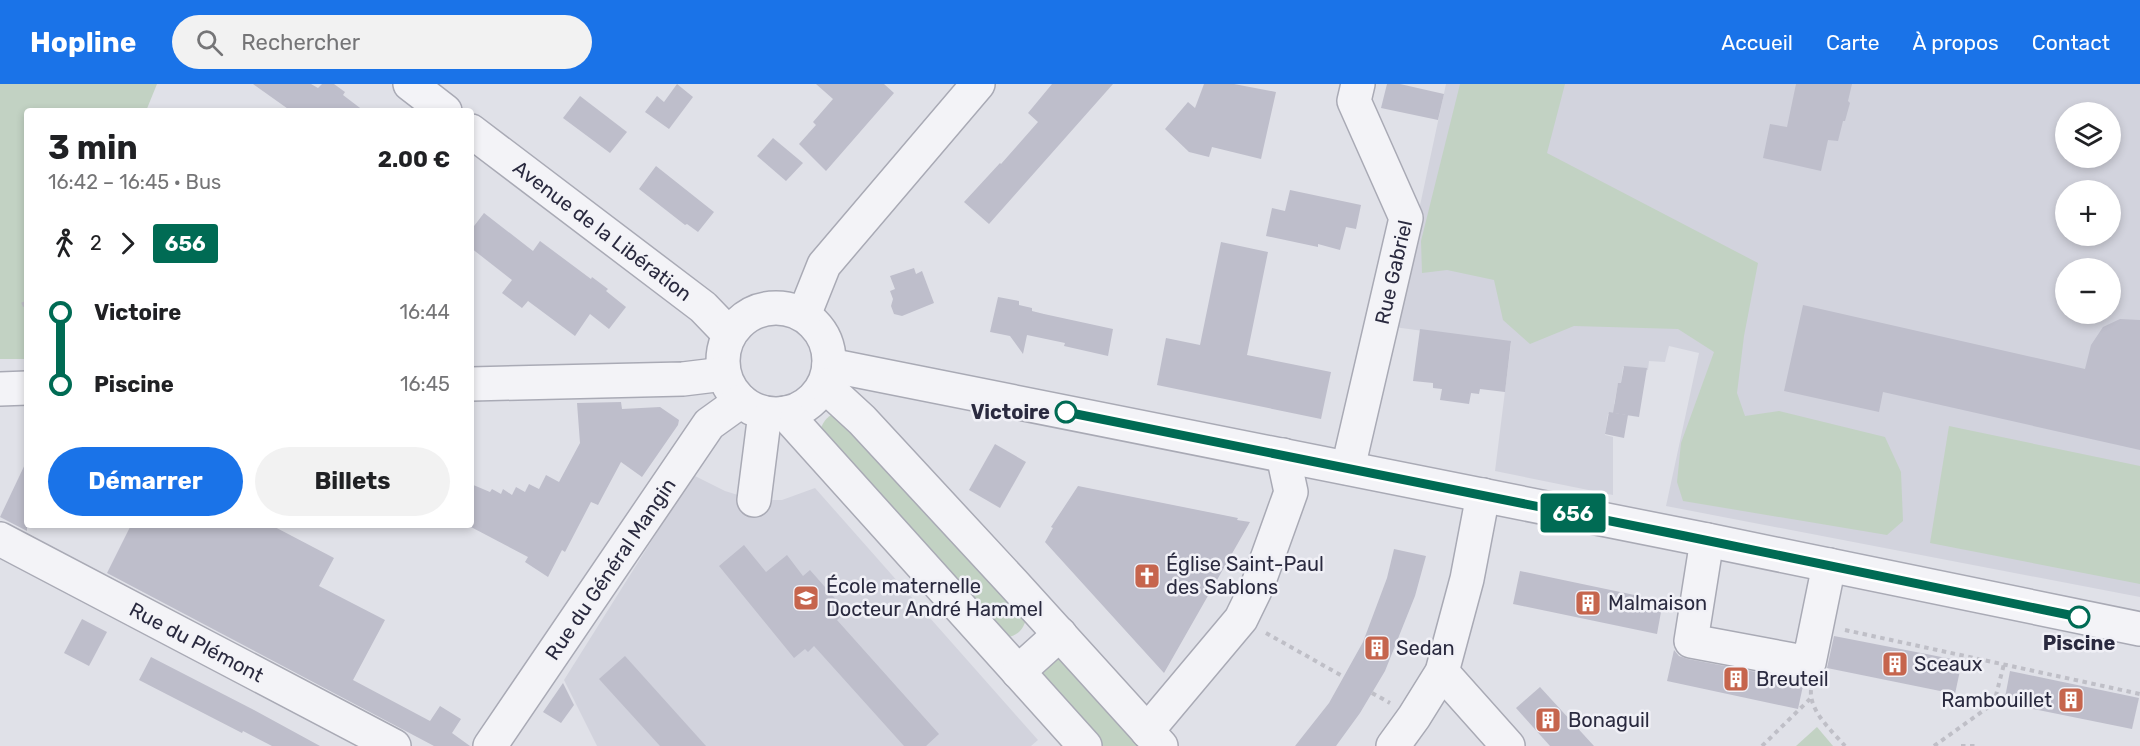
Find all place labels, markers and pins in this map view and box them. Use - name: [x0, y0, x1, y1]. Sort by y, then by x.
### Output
- place label: Victoire: [971, 400, 1050, 424]
- marker: Victoire: [1055, 401, 1077, 423]
- place label: Église Saint-Paul des Sablons: [1166, 552, 1324, 599]
- church icon: Église Saint-Paul des Sablons: [1132, 561, 1162, 591]
- place label: École maternelle Docteur André Hammel: [826, 574, 1043, 621]
- school or university icon: École maternelle Docteur André Hammel: [791, 583, 821, 613]
- building icon: Malmaison: [1573, 588, 1603, 618]
- place label: Malmaison: [1608, 591, 1707, 615]
- marker: Piscine: [2068, 606, 2090, 628]
- place label: Piscine: [2043, 631, 2115, 655]
- building icon: Sedan: [1362, 633, 1392, 663]
- place label: Sedan: [1396, 636, 1455, 660]
- building icon: Sceaux: [1880, 649, 1910, 679]
- place label: Sceaux: [1914, 652, 1983, 676]
- building icon: Breuteil: [1721, 664, 1751, 694]
- place label: Breuteil: [1756, 667, 1829, 691]
- building icon: Rambouillet: [2056, 685, 2086, 715]
- place label: Rambouillet: [1941, 688, 2052, 712]
- building icon: Bonaguil: [1533, 705, 1563, 735]
- place label: Bonaguil: [1568, 708, 1650, 732]

